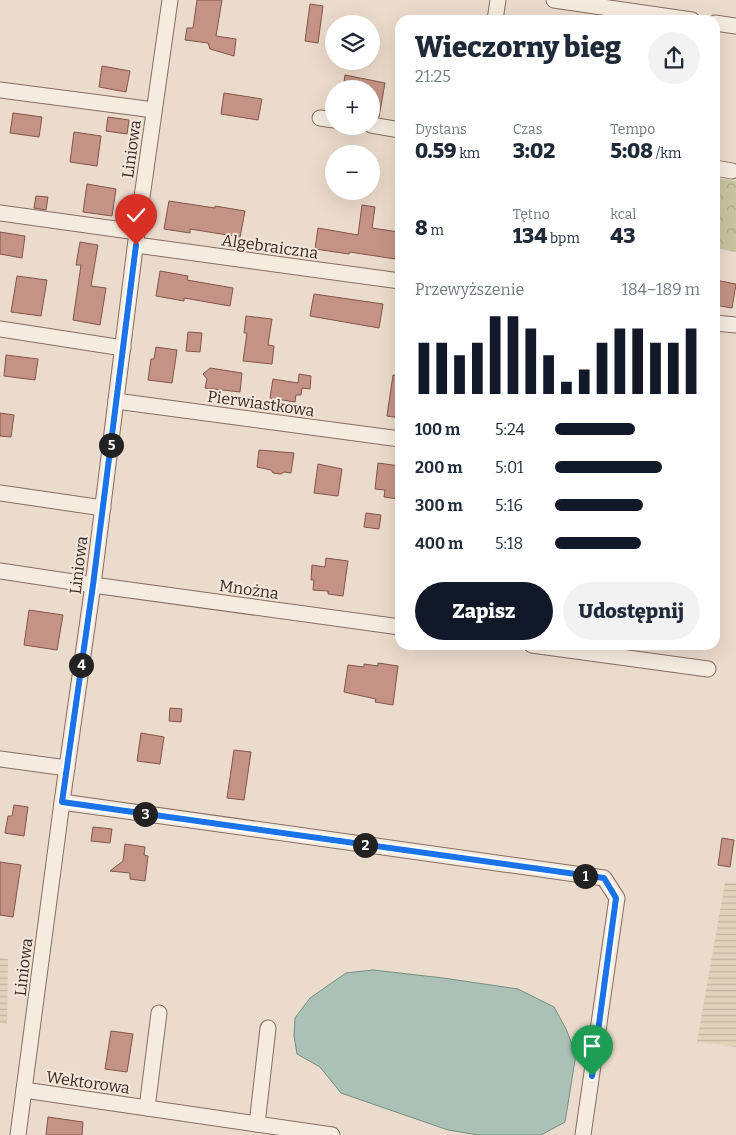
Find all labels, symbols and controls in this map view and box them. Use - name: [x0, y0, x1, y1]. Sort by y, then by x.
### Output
- map controls: [325, 15, 380, 200]
- button: layers: [325, 15, 380, 70]
- text: Wieczorny bieg: [415, 31, 621, 64]
- button: share: [648, 32, 700, 84]
- text: 21:25: [415, 67, 451, 86]
- button: +: [325, 80, 380, 135]
- street label: Liniowa: [118, 119, 145, 179]
- text: Dystans: [415, 121, 467, 138]
- text: Czas: [513, 121, 542, 138]
- text: Tempo: [610, 121, 655, 138]
- text: 0.59: [415, 138, 456, 164]
- text: 3:02: [513, 138, 555, 164]
- text: 5:08: [610, 138, 653, 164]
- button: −: [325, 145, 380, 200]
- text: km: [456, 145, 480, 162]
- text: /km: [653, 145, 681, 162]
- pin: [115, 194, 157, 245]
- icon: check: [122, 201, 150, 229]
- text: Tętno: [513, 206, 550, 223]
- text: kcal: [610, 206, 636, 223]
- text: 8: [415, 215, 428, 241]
- text: m: [428, 222, 444, 239]
- text: 134: [513, 223, 547, 249]
- text: 43: [610, 223, 636, 249]
- street label: Algebraiczna: [220, 230, 320, 263]
- text: bpm: [547, 230, 580, 247]
- text: Przewyższenie: [415, 280, 524, 299]
- text: 184–189 m: [621, 280, 700, 299]
- street label: Pierwiastkowa: [206, 387, 316, 420]
- text: 100 m: [415, 420, 460, 439]
- text: 5:24: [495, 420, 525, 439]
- pin: 5: [98, 432, 124, 458]
- text: 5: [108, 437, 115, 454]
- text: 200 m: [415, 458, 462, 477]
- text: 5:01: [495, 458, 524, 477]
- text: 300 m: [415, 496, 463, 515]
- text: 5:16: [495, 496, 523, 515]
- text: 400 m: [415, 534, 463, 553]
- text: 5:18: [495, 534, 523, 553]
- street label: Liniowa: [66, 535, 92, 595]
- street label: Mnożna: [218, 576, 280, 603]
- button: Zapisz: [415, 582, 553, 640]
- button: Udostępnij: [563, 582, 700, 640]
- pin: 4: [68, 652, 94, 678]
- text: 4: [77, 657, 86, 674]
- pin: 3: [132, 802, 158, 826]
- text: 3: [141, 806, 150, 823]
- pin: 2: [352, 832, 378, 858]
- text: 2: [362, 837, 369, 854]
- pin: 1: [572, 864, 598, 888]
- text: 1: [582, 868, 589, 885]
- street label: Liniowa: [11, 937, 37, 997]
- pin: [571, 1025, 613, 1076]
- icon: arrive: [578, 1032, 606, 1060]
- street label: Wektorowa: [45, 1067, 131, 1098]

